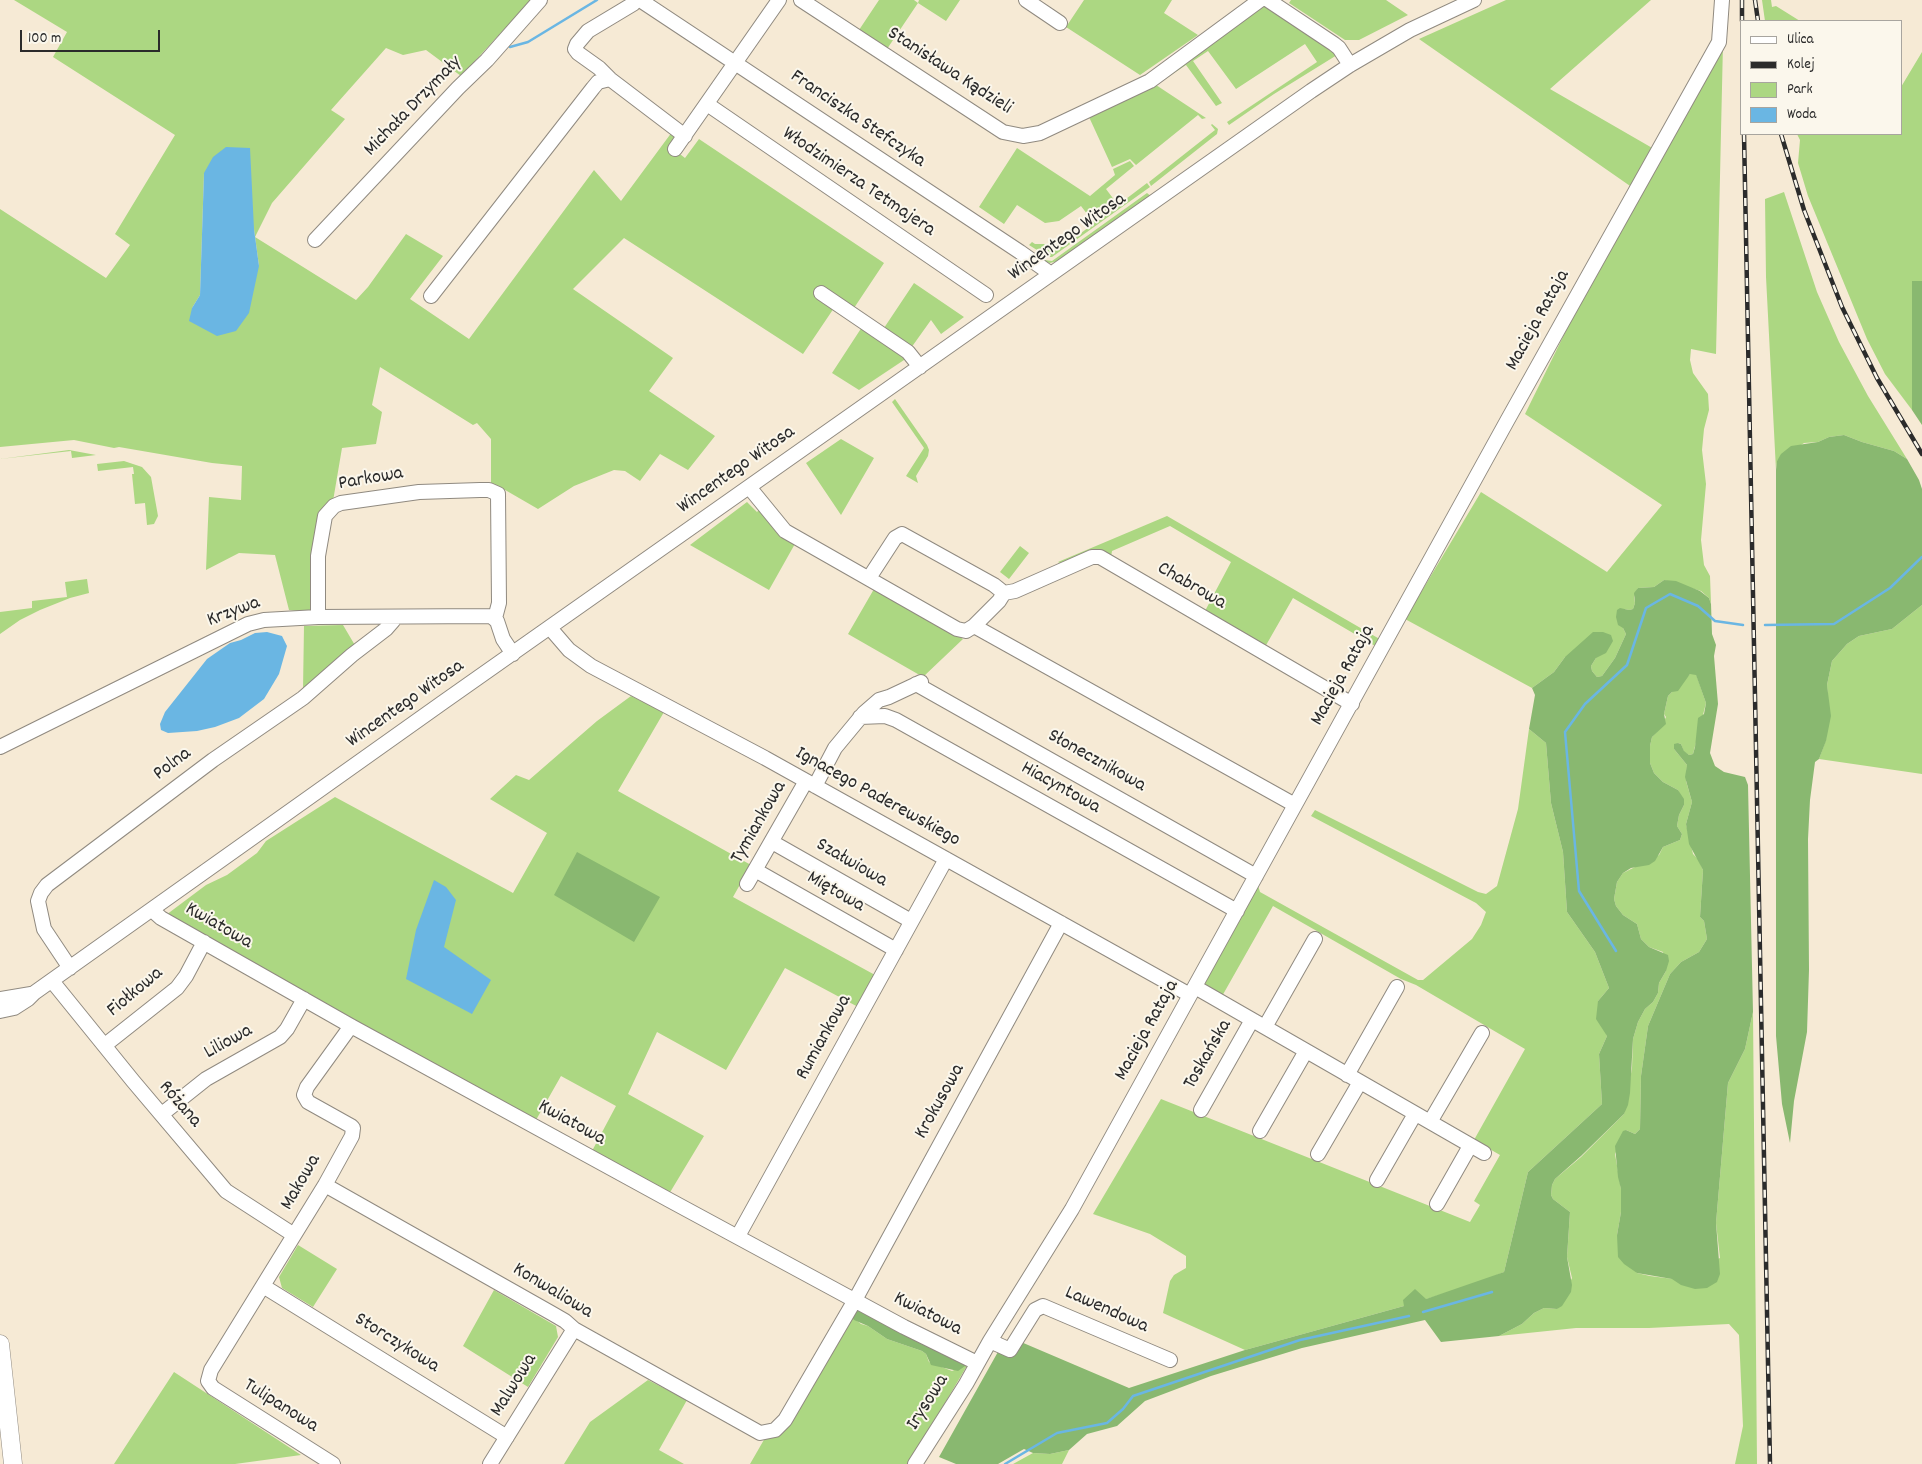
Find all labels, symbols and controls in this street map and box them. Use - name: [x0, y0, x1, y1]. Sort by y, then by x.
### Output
- scale bar: [22, 20, 162, 52]
- legend: [1740, 20, 1902, 135]
- street label: Stanisława Kądzieli: [882, 23, 1016, 121]
- text: 100 m: [28, 28, 61, 50]
- text: Ulica: [1787, 29, 1814, 51]
- street label: Michała Drzymały: [360, 52, 468, 162]
- text: Kolej: [1787, 54, 1815, 76]
- street label: Franciszka Stefczyka: [785, 66, 929, 174]
- text: Park: [1787, 79, 1813, 101]
- text: Woda: [1787, 104, 1816, 126]
- street label: Włodzimierza Tetmajera: [777, 123, 939, 243]
- street label: Wincentego Witosa: [1005, 189, 1131, 287]
- street label: Macieja Rataja: [1502, 267, 1576, 375]
- street label: Wincentego Witosa: [674, 422, 800, 520]
- street label: Parkowa: [337, 463, 405, 497]
- street label: Chabrowa: [1152, 558, 1230, 616]
- street label: Krzywa: [204, 592, 264, 634]
- street label: Macieja Rataja: [1307, 622, 1381, 730]
- street label: Wincentego Witosa: [343, 656, 469, 754]
- street label: Słonecznikowa: [1043, 725, 1149, 799]
- street label: Polna: [149, 743, 197, 787]
- street label: Ignacego Paderewskiego: [790, 743, 964, 853]
- street label: Hiacyntowa: [1016, 757, 1104, 821]
- street label: Tymiankowa: [727, 777, 793, 869]
- street label: Szałwiowa: [811, 834, 891, 894]
- street label: Miętowa: [802, 867, 868, 919]
- street label: Kwiatowa: [180, 898, 256, 956]
- street label: Fiołkowa: [103, 963, 169, 1023]
- street label: Macieja Rataja: [1111, 977, 1185, 1085]
- street label: Rumiankowa: [792, 991, 858, 1085]
- street label: Toskańska: [1180, 1016, 1238, 1094]
- street label: Liliowa: [201, 1020, 257, 1066]
- street label: Krokusowa: [911, 1060, 971, 1144]
- street label: Różana: [152, 1077, 206, 1133]
- street label: Kwiatowa: [533, 1096, 609, 1152]
- street label: Makowa: [276, 1151, 328, 1215]
- street label: Konwaliowa: [508, 1259, 596, 1325]
- street label: Lawendowa: [1060, 1282, 1152, 1340]
- street label: Kwiatowa: [889, 1288, 965, 1342]
- street label: Storczykowa: [349, 1308, 443, 1380]
- street label: Malwowa: [486, 1350, 544, 1422]
- street label: Irysowa: [903, 1371, 955, 1435]
- street label: Tulipanowa: [238, 1375, 322, 1439]

